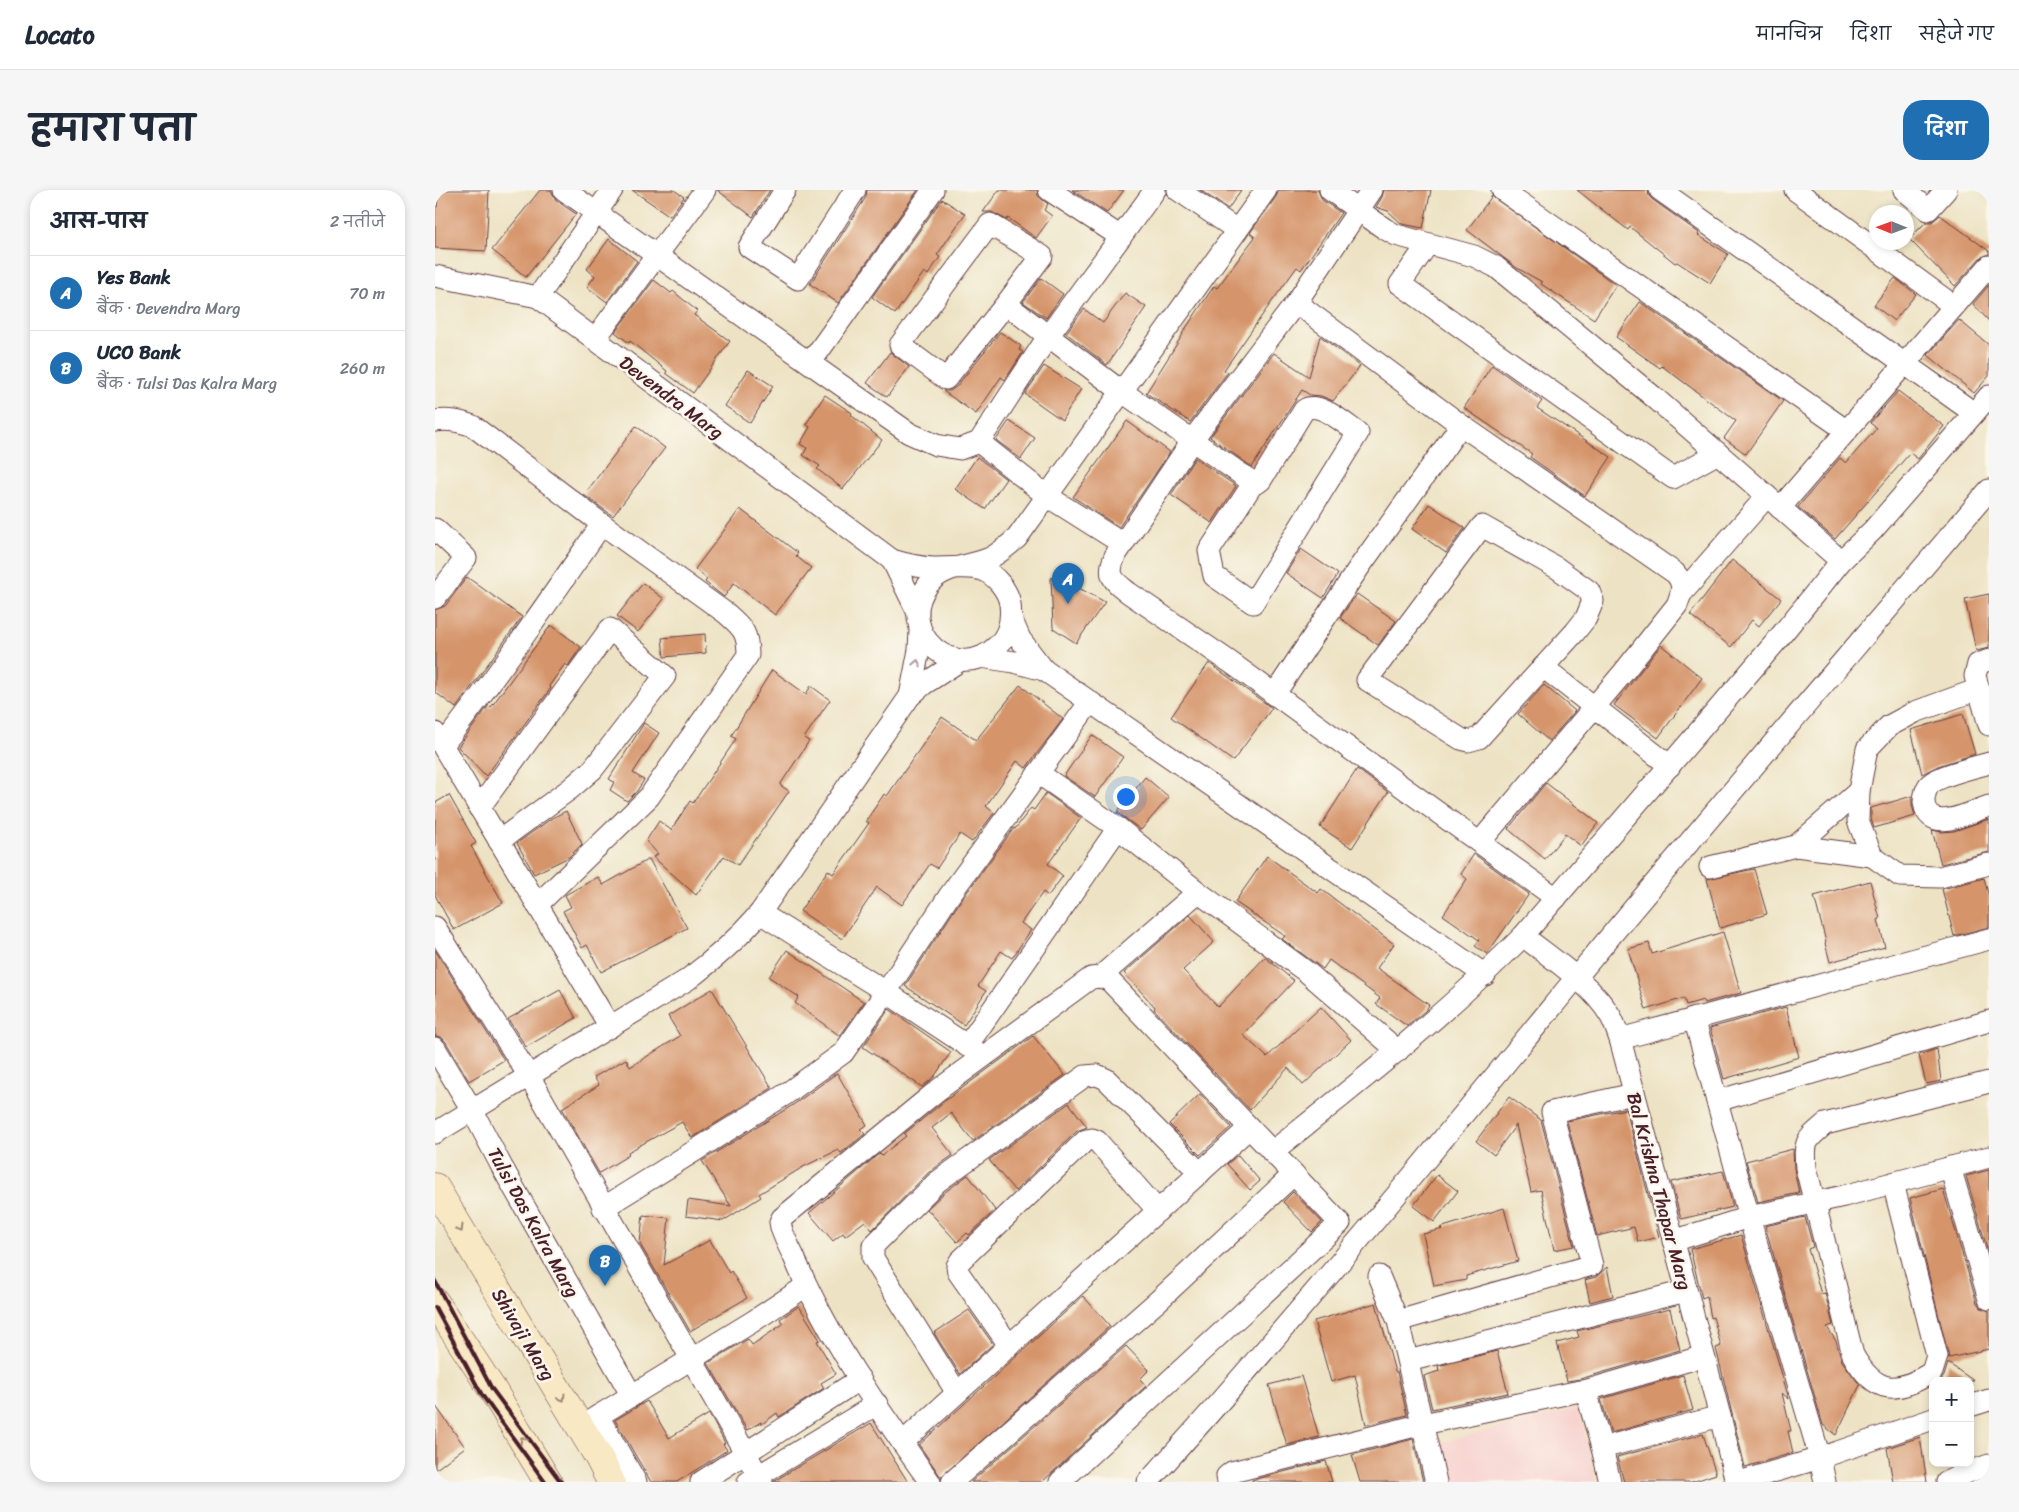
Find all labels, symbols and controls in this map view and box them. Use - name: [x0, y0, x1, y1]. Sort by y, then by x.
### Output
- text: Locato: [25, 14, 95, 56]
- text: मानचित्र: [1756, 18, 1822, 50]
- text: दिशा: [1850, 18, 1891, 50]
- text: सहेजे गए: [1919, 18, 1994, 50]
- text: हमारा पता: [30, 97, 195, 159]
- button: दिशा: [1903, 100, 1989, 160]
- text: आस-पास: [50, 202, 147, 240]
- north arrow: [1869, 205, 1914, 250]
- text: 2 नतीजे: [330, 207, 385, 236]
- text: Yes Bank: [97, 261, 171, 294]
- text: A: [61, 279, 71, 308]
- text: 70 m: [349, 279, 385, 308]
- text: बैंक · Devendra Marg: [97, 294, 241, 323]
- text: UCO Bank: [97, 336, 181, 369]
- street label: Devendra Marg: [612, 347, 731, 448]
- text: B: [61, 354, 71, 383]
- text: 260 m: [340, 354, 385, 383]
- text: बैंक · Tulsi Das Kalra Marg: [97, 369, 277, 398]
- pin: A: [1052, 563, 1084, 604]
- one-way arrow: [911, 659, 921, 668]
- your location: [1113, 784, 1139, 810]
- street label: Bal Krishna Thapar Marg: [1617, 1088, 1702, 1294]
- street label: Tulsi Das Kalra Marg: [478, 1141, 589, 1304]
- one-way arrow: [454, 1223, 464, 1232]
- pin: B: [589, 1245, 621, 1286]
- street label: Shivaji Marg: [483, 1281, 565, 1388]
- map controls: [1929, 1377, 1974, 1467]
- button: +: [1929, 1377, 1974, 1422]
- one-way arrow: [556, 1392, 566, 1401]
- button: −: [1929, 1422, 1974, 1467]
- one-way arrow: [520, 1436, 530, 1445]

